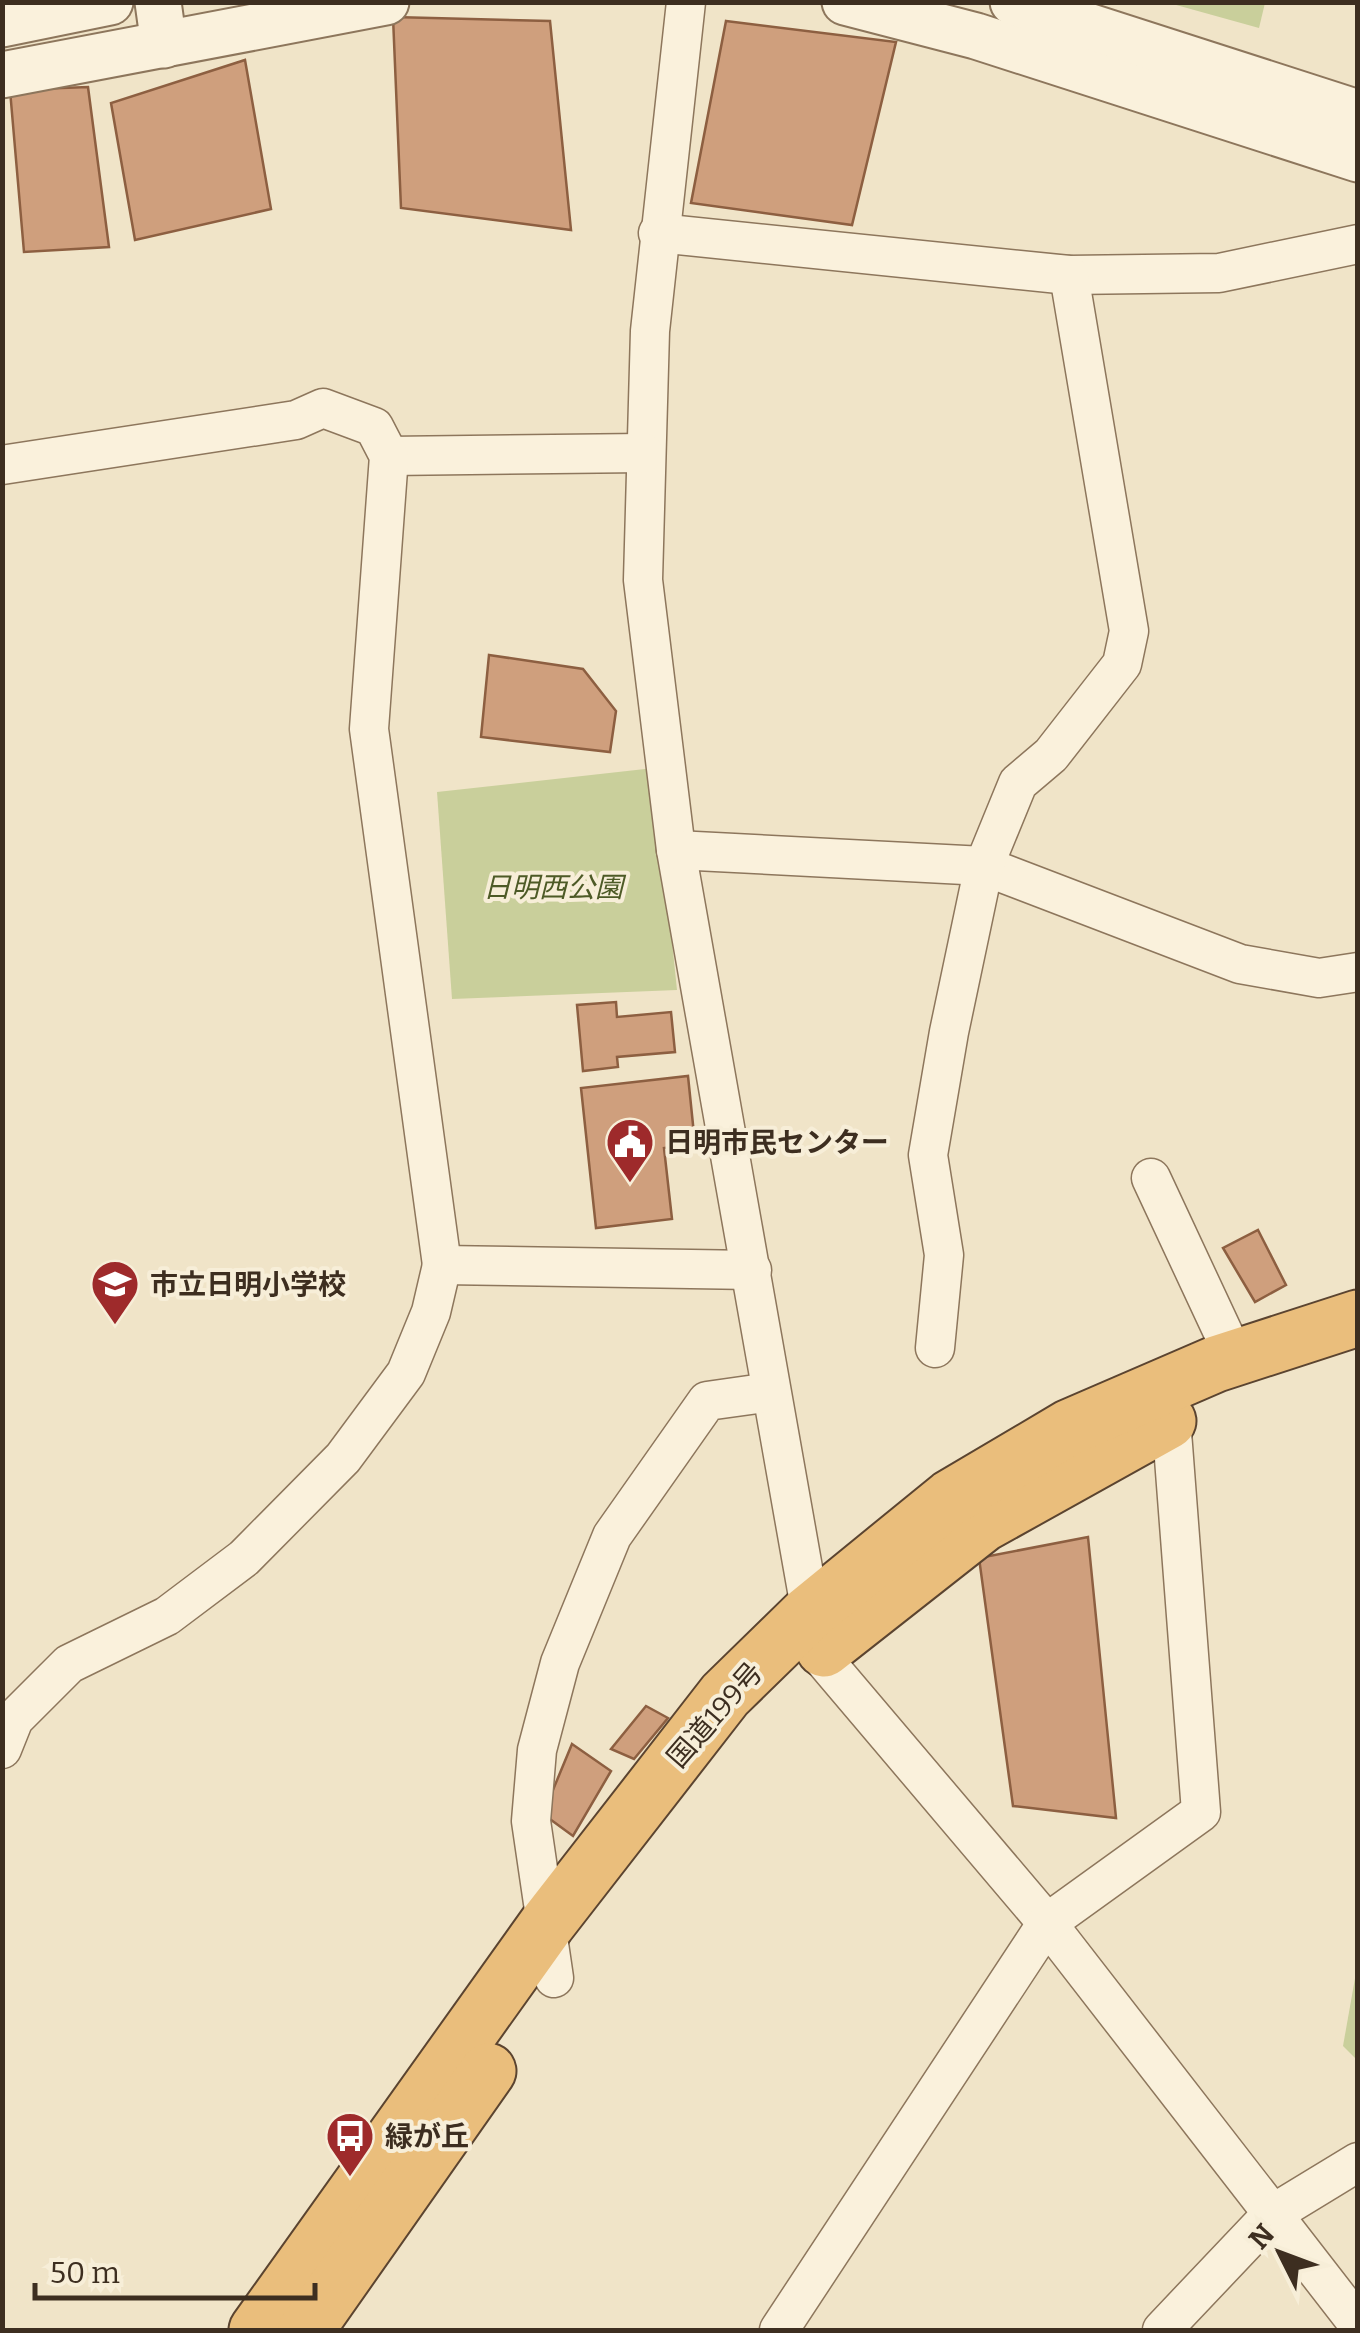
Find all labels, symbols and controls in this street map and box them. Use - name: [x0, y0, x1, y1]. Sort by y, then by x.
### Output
- park label: 日明西公園: [483, 871, 627, 904]
- public building icon: 日明市民センター: [604, 1116, 656, 1184]
- place label: 日明市民センター: [665, 1126, 889, 1159]
- school or university icon: 市立日明小学校: [89, 1258, 141, 1326]
- place label: 市立日明小学校: [150, 1268, 346, 1301]
- street label: 国道199号: [660, 1656, 770, 1774]
- bus stop icon: 緑が丘: [324, 2110, 376, 2178]
- place label: 緑が丘: [385, 2120, 469, 2153]
- north arrow: [1230, 2203, 1330, 2303]
- text: N: [1242, 2218, 1281, 2256]
- scale bar: [35, 2238, 315, 2300]
- text: 50 m: [50, 2255, 120, 2291]

